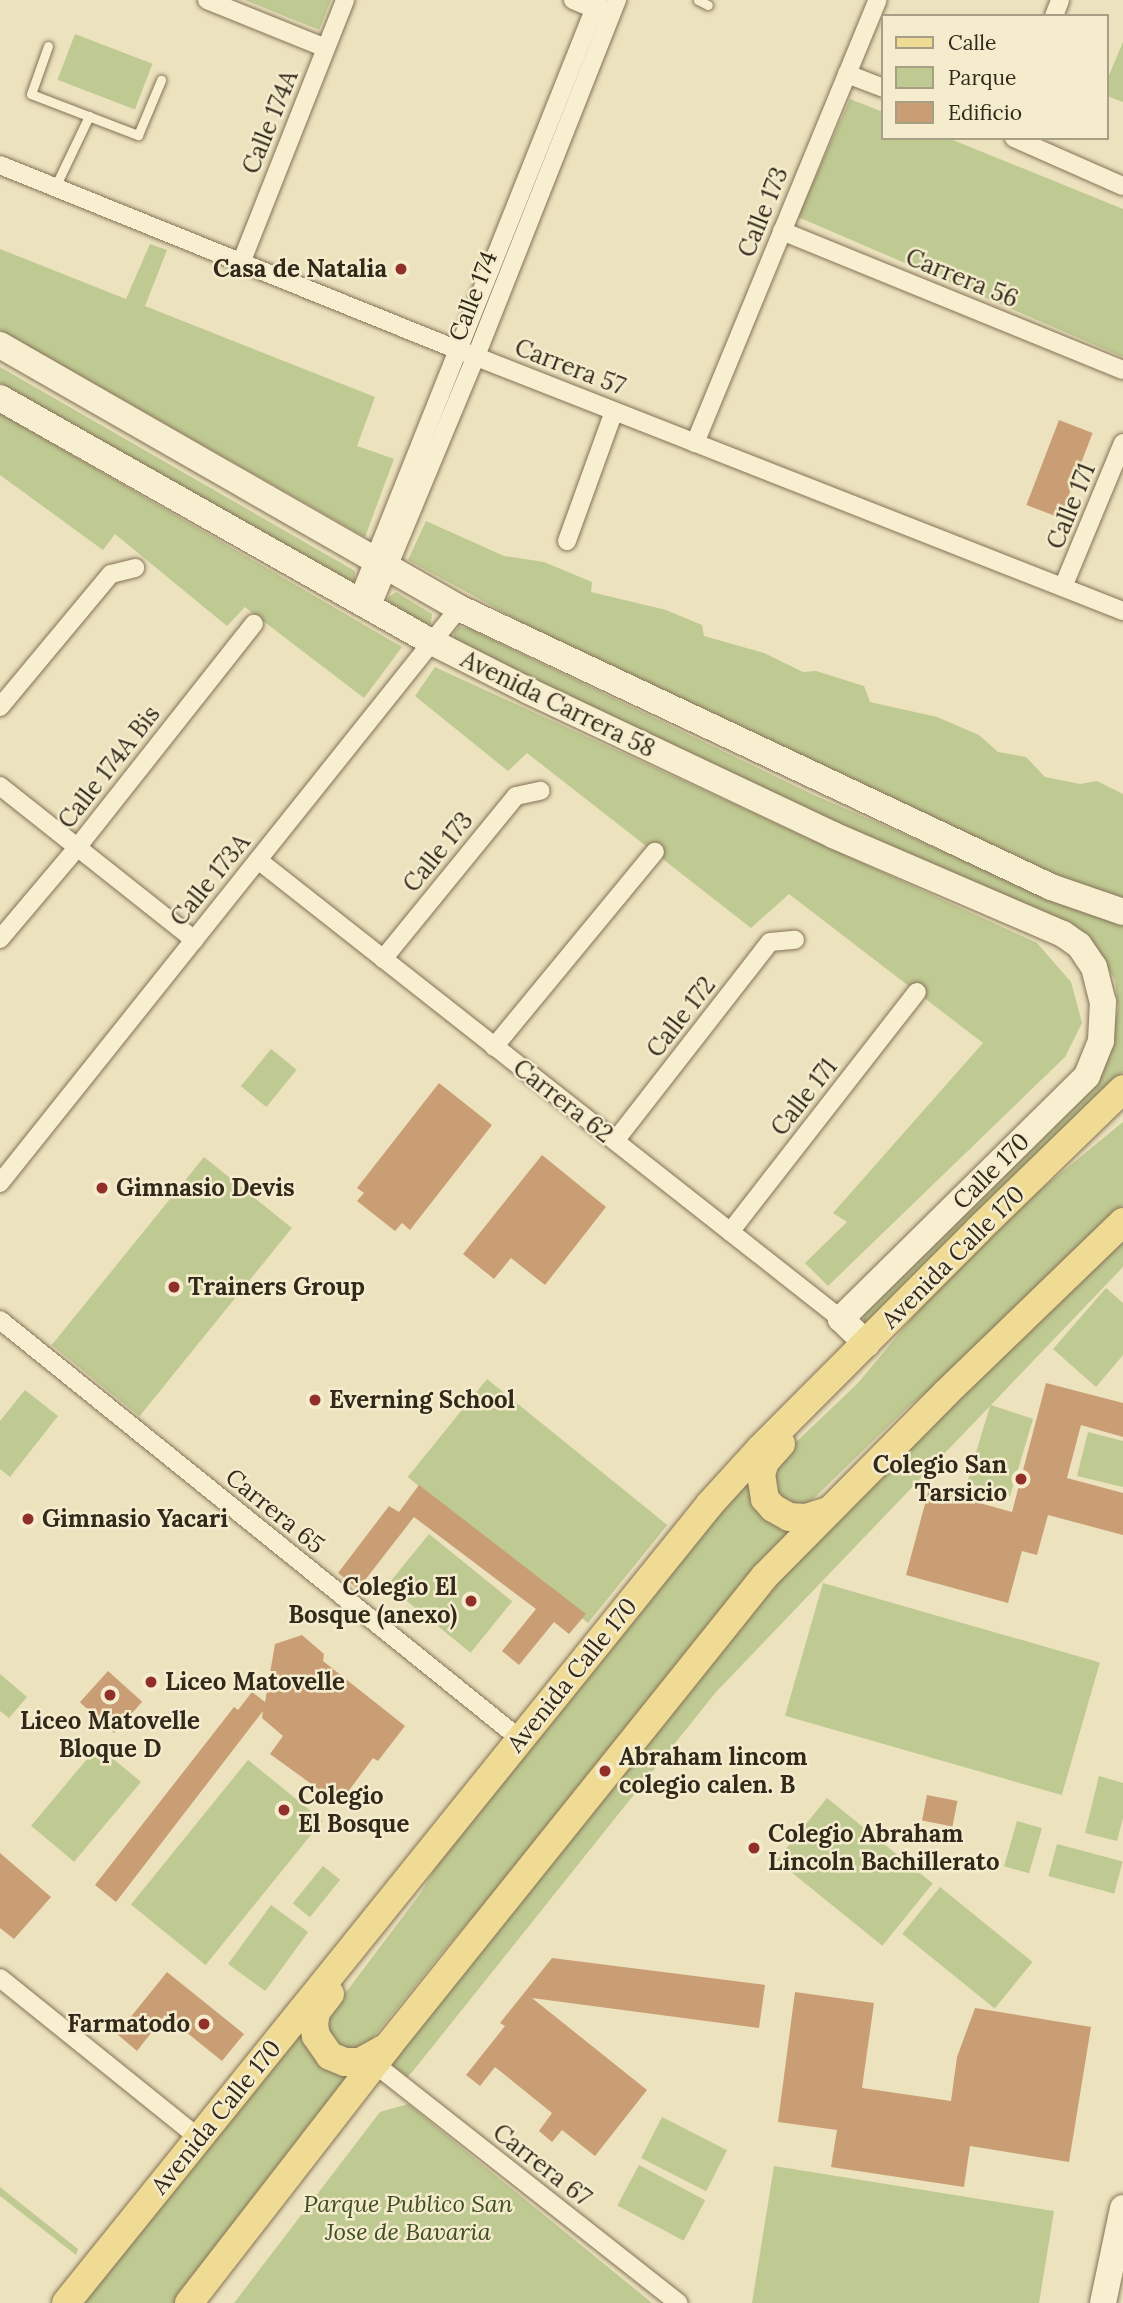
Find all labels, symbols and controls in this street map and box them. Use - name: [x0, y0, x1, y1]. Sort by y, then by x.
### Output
- legend: [881, 14, 1109, 140]
- text: Calle: [948, 29, 996, 56]
- text: Parque: [948, 64, 1016, 91]
- street label: Calle 174A: [236, 66, 304, 178]
- text: Edificio: [948, 99, 1022, 126]
- street label: Calle 173: [732, 163, 794, 261]
- street label: Carrera 56: [902, 242, 1022, 314]
- street label: Calle 174: [443, 247, 503, 345]
- place label: Casa de Natalia: [213, 255, 387, 283]
- marker: Casa de Natalia: [393, 261, 409, 277]
- street label: Carrera 57: [511, 333, 629, 401]
- street label: Calle 171: [1041, 459, 1101, 553]
- street label: Avenida Carrera 58: [456, 645, 660, 763]
- street label: Calle 174A Bis: [52, 700, 166, 834]
- street label: Calle 173: [397, 806, 479, 898]
- street label: Calle 173A: [164, 828, 256, 932]
- street label: Calle 172: [641, 971, 721, 1063]
- street label: Carrera 62: [507, 1053, 619, 1149]
- street label: Calle 171: [765, 1053, 843, 1141]
- street label: Calle 170: [947, 1127, 1035, 1215]
- place label: Gimnasio Devis: [116, 1174, 295, 1202]
- marker: Gimnasio Devis: [94, 1180, 110, 1196]
- street label: Avenida Calle 170: [876, 1180, 1030, 1334]
- place label: Trainers Group: [188, 1273, 365, 1301]
- marker: Trainers Group: [166, 1279, 182, 1295]
- place label: Everning School: [329, 1386, 515, 1414]
- marker: Everning School: [307, 1392, 323, 1408]
- place label: Colegio San Tarsicio: [873, 1451, 1007, 1507]
- street label: Carrera 65: [220, 1462, 330, 1560]
- marker: Colegio San Tarsicio: [1013, 1471, 1029, 1487]
- place label: Gimnasio Yacari: [42, 1505, 228, 1533]
- marker: Gimnasio Yacari: [20, 1511, 36, 1527]
- place label: Colegio El Bosque (anexo): [288, 1573, 457, 1629]
- street label: Avenida Calle 170: [501, 1592, 643, 1758]
- marker: Colegio El Bosque (anexo): [463, 1593, 479, 1609]
- place label: Liceo Matovelle: [165, 1668, 345, 1696]
- marker: Liceo Matovelle: [143, 1674, 159, 1690]
- marker: Liceo Matovelle Bloque D: [102, 1687, 118, 1703]
- place label: Liceo Matovelle Bloque D: [20, 1707, 200, 1763]
- place label: Abraham lincom colegio calen. B: [619, 1743, 807, 1799]
- marker: Abraham lincom colegio calen. B: [597, 1763, 613, 1779]
- place label: Colegio El Bosque: [298, 1782, 409, 1838]
- marker: Colegio El Bosque: [276, 1802, 292, 1818]
- place label: Colegio Abraham Lincoln Bachillerato: [768, 1820, 1000, 1876]
- marker: Colegio Abraham Lincoln Bachillerato: [746, 1840, 762, 1856]
- place label: Farmatodo: [67, 2010, 190, 2038]
- marker: Farmatodo: [196, 2016, 212, 2032]
- street label: Avenida Calle 170: [145, 2034, 287, 2200]
- street label: Carrera 67: [487, 2118, 597, 2212]
- park label: Parque Publico San Jose de Bavaria: [303, 2190, 513, 2246]

